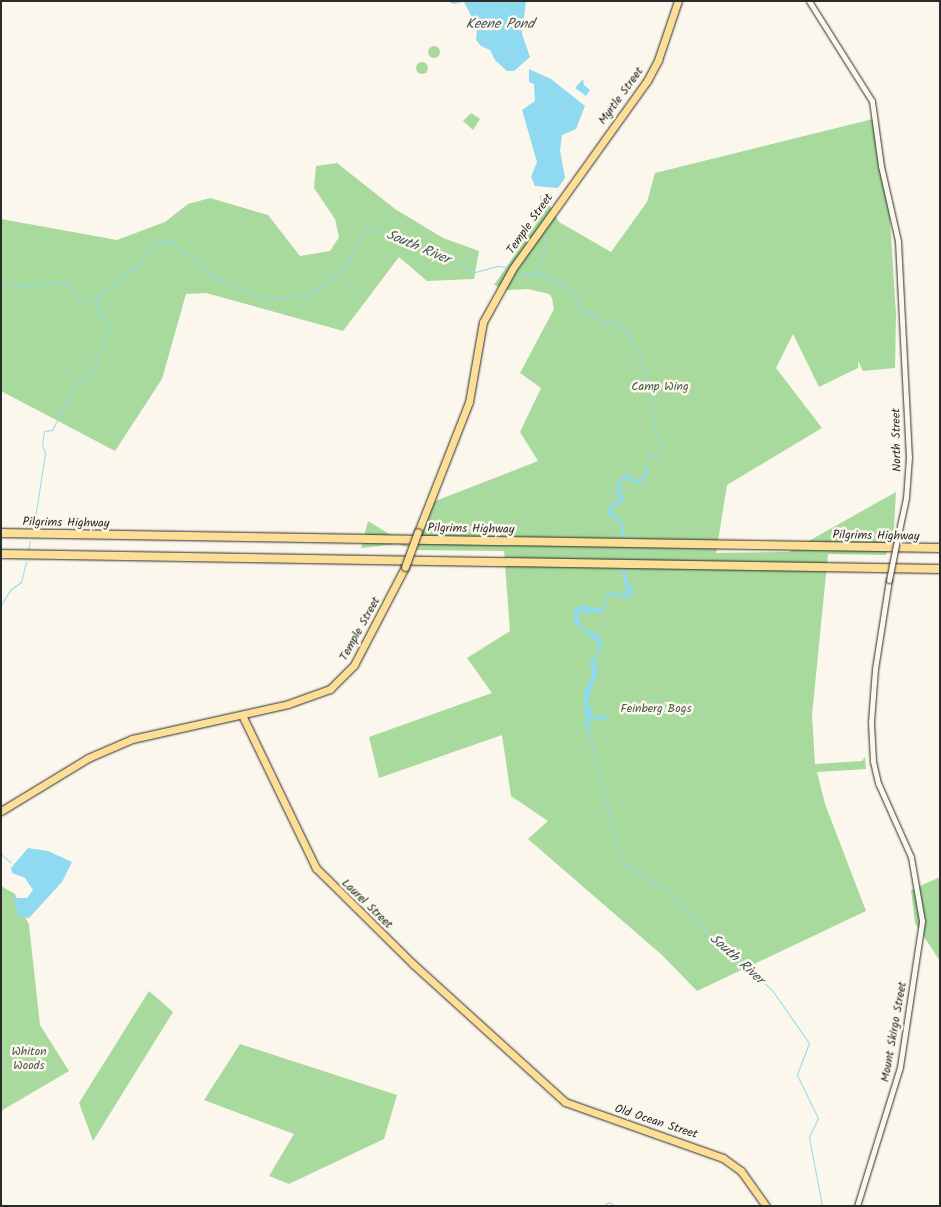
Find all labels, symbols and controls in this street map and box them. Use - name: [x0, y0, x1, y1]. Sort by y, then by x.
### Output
- water label: Keene Pond: [466, 16, 534, 32]
- street label: Myrtle Street: [595, 65, 647, 127]
- street label: Temple Street: [504, 191, 556, 257]
- water label: South River: [384, 226, 452, 268]
- park label: Camp Wing: [631, 380, 689, 394]
- street label: North Street: [889, 408, 905, 472]
- street label: Pilgrims Highway: [23, 515, 109, 531]
- street label: Pilgrims Highway: [428, 521, 514, 537]
- street label: Pilgrims Highway: [833, 528, 919, 544]
- street label: Temple Street: [337, 595, 383, 663]
- park label: Feinberg Bogs: [620, 702, 692, 716]
- street label: Laurel Street: [338, 876, 396, 932]
- water label: South River: [706, 930, 768, 988]
- street label: Mount Skirgo Street: [878, 981, 910, 1083]
- park label: Whiton Woods: [11, 1045, 47, 1073]
- street label: Old Ocean Street: [613, 1102, 699, 1142]

